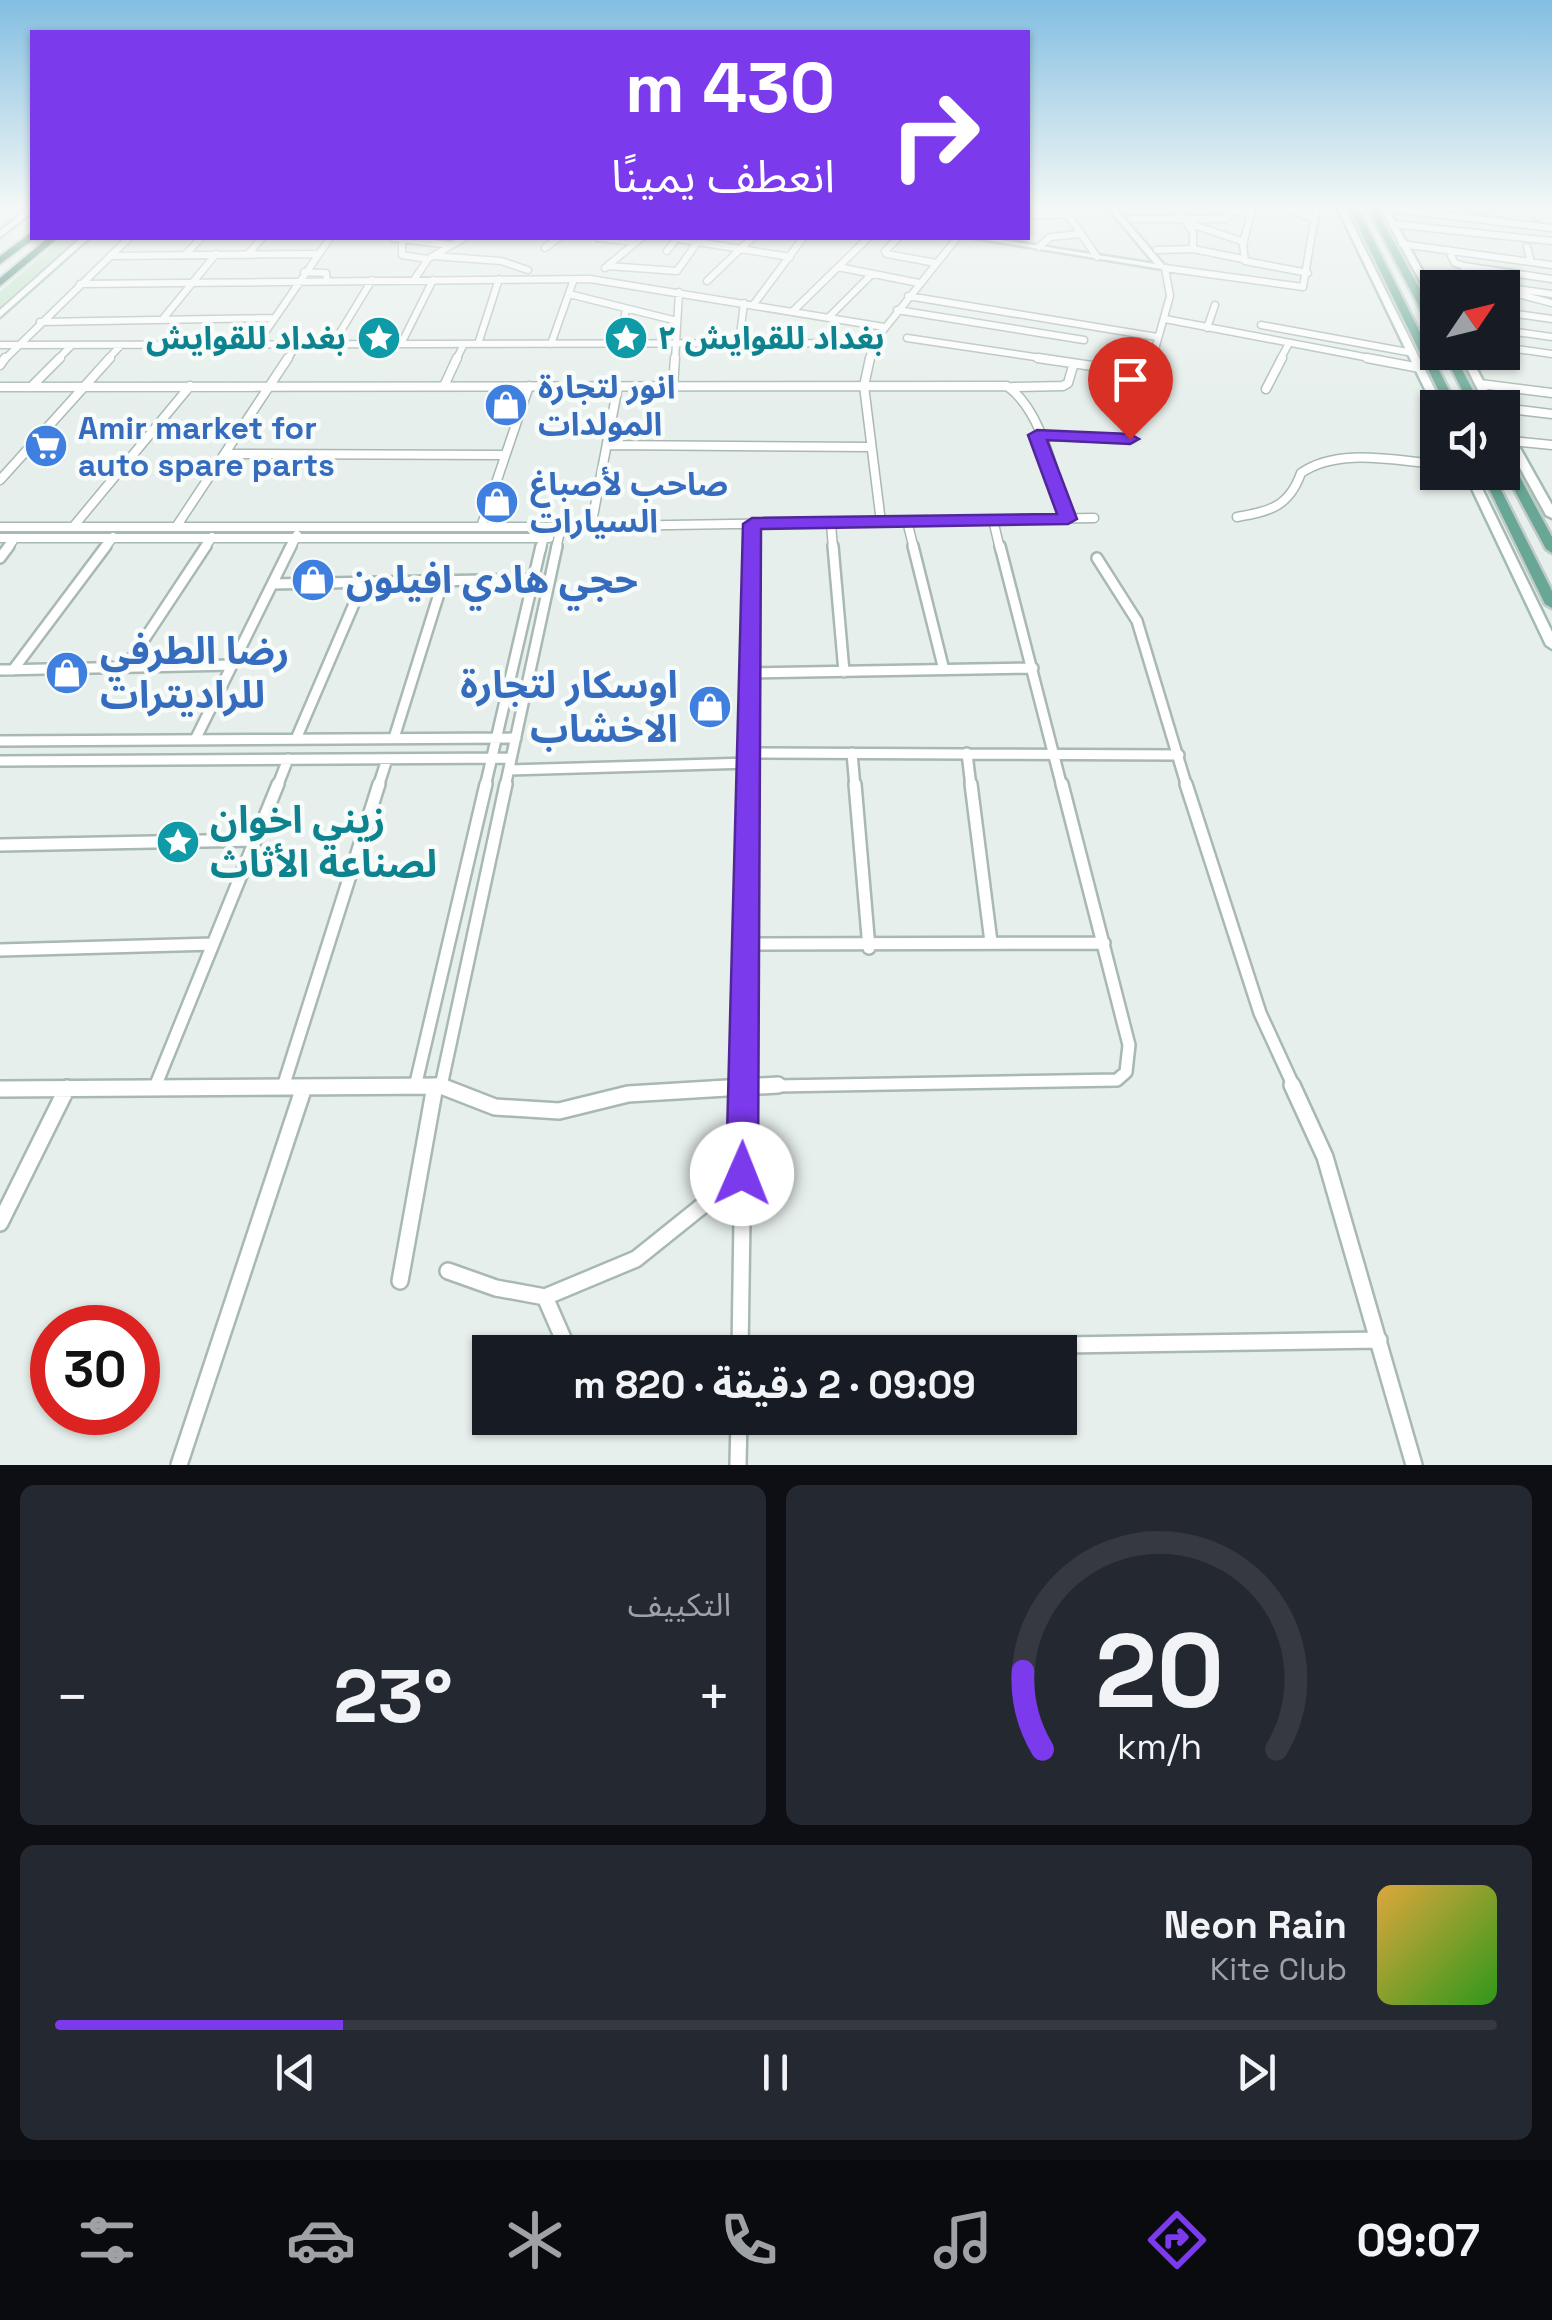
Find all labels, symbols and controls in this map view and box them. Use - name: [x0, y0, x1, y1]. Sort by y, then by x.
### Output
- text: 430 m: [625, 43, 835, 132]
- icon: right: [870, 70, 1000, 200]
- text: انعطف يمينًا: [611, 148, 835, 205]
- north arrow: [1420, 270, 1520, 370]
- map controls: [1420, 270, 1520, 490]
- place icon: بغداد للقوايش: [356, 315, 402, 361]
- place icon: بغداد للقوايش ٢: [603, 315, 649, 361]
- place label: بغداد للقوايش: [146, 318, 346, 358]
- place label: بغداد للقوايش ٢: [658, 318, 884, 358]
- pin: [1088, 337, 1173, 440]
- icon: arrive: [1103, 352, 1158, 407]
- place label: انور لتجارة المولدات: [538, 367, 675, 444]
- shop icon: انور لتجارة المولدات: [483, 382, 529, 428]
- button: sound: [1420, 390, 1520, 490]
- place label: Amir market for auto spare parts: [78, 408, 335, 485]
- supermarket icon: Amir market for auto spare parts: [23, 423, 69, 469]
- place label: صاحب لأصباغ السيارات: [530, 464, 728, 541]
- shop icon: صاحب لأصباغ السيارات: [474, 479, 520, 525]
- place label: حجي هادي افيلون: [346, 556, 638, 611]
- shop icon: حجي هادي افيلون: [290, 557, 336, 603]
- place label: رضا الطرفي للراديترات: [100, 627, 289, 719]
- shop icon: رضا الطرفي للراديترات: [44, 650, 90, 696]
- place label: اوسكار لتجارة الاخشاب: [460, 661, 678, 753]
- shop icon: اوسكار لتجارة الاخشاب: [687, 684, 733, 730]
- place label: زيني اخوان لصناعة الأثاث: [210, 796, 437, 888]
- place icon: زيني اخوان لصناعة الأثاث: [155, 819, 201, 865]
- position arrow: [690, 1122, 794, 1226]
- speed limit sign: 30: [30, 1305, 160, 1435]
- text: 09:09 · 2 دقيقة · 820 m: [573, 1361, 976, 1409]
- text: التكييف: [628, 1585, 731, 1625]
- text: 20: [1094, 1605, 1224, 1737]
- text: 23°: [333, 1648, 453, 1744]
- text: −: [55, 1662, 89, 1732]
- text: +: [697, 1662, 731, 1732]
- text: km/h: [1116, 1724, 1202, 1769]
- text: Neon Rain: [1164, 1901, 1347, 1949]
- text: Kite Club: [1210, 1949, 1347, 1989]
- icon: previous: [268, 2045, 323, 2100]
- icon: pause: [748, 2045, 803, 2100]
- icon: next: [1229, 2045, 1284, 2100]
- icon: filters: [72, 2205, 142, 2275]
- icon: car: [286, 2205, 356, 2275]
- icon: climate: [500, 2205, 570, 2275]
- icon: phone: [714, 2205, 784, 2275]
- icon: music: [928, 2205, 998, 2275]
- icon: directions: [1142, 2205, 1212, 2275]
- text: 09:07: [1356, 2212, 1480, 2269]

